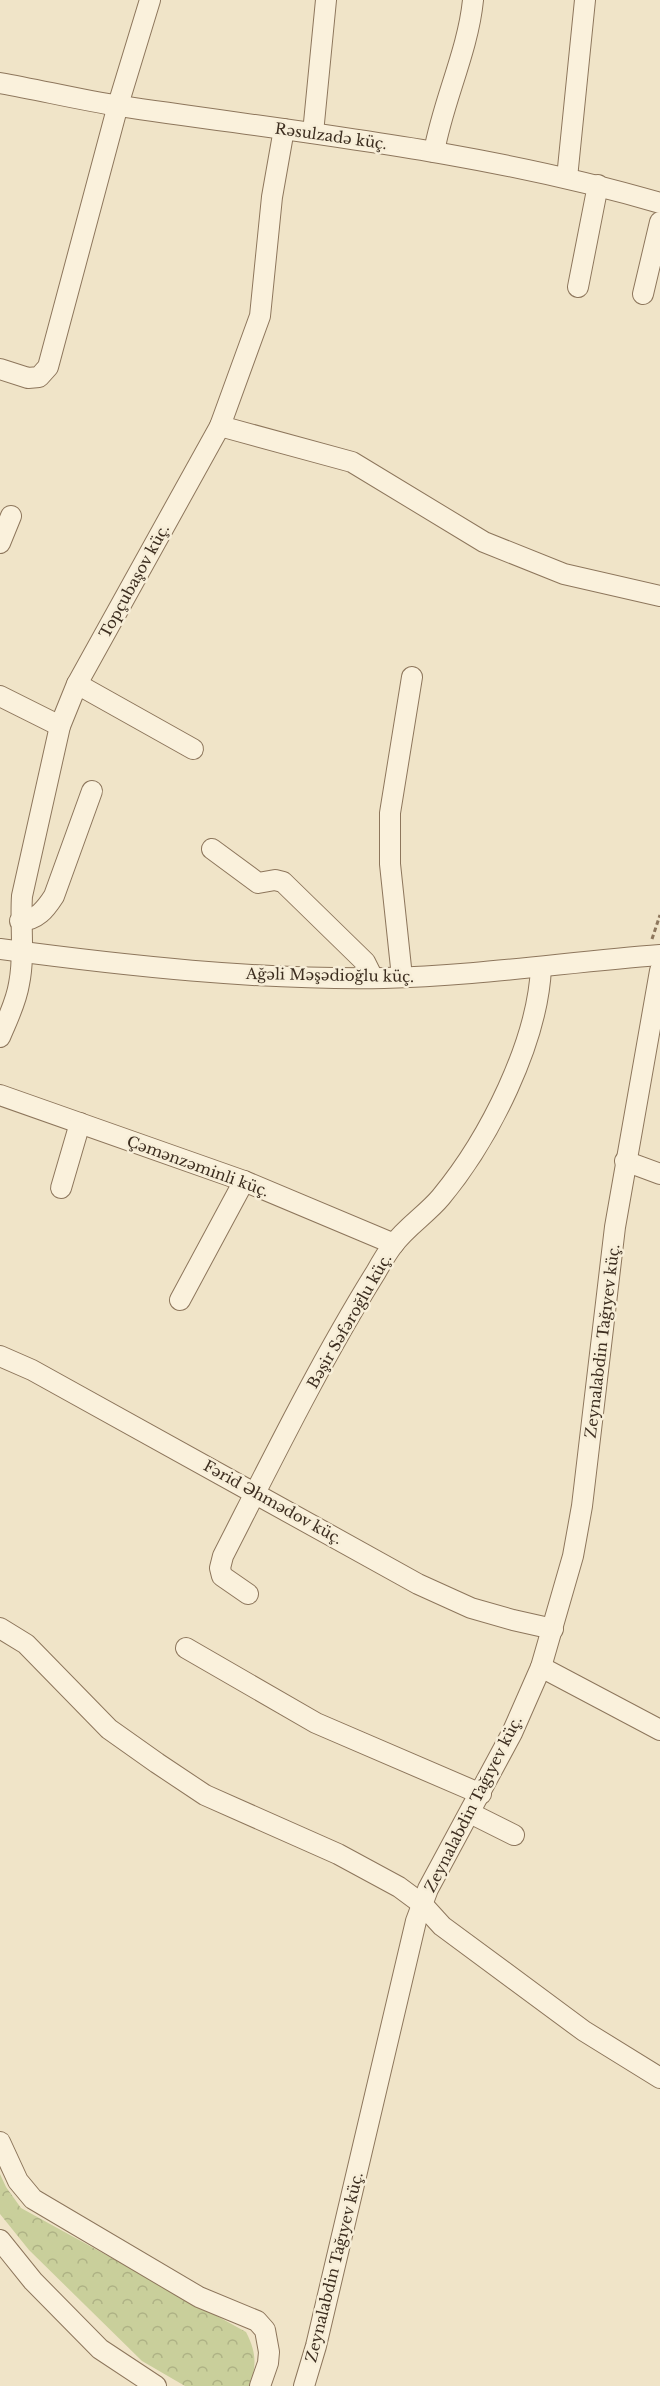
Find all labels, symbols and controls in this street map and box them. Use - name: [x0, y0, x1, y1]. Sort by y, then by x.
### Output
- street label: Rəsulzadə küç.: [274, 119, 388, 153]
- street label: Topçubaşov küç.: [95, 521, 173, 641]
- street label: Ağəli Məşədioğlu küç.: [245, 964, 414, 986]
- street label: Çəmənzəminli küç.: [124, 1131, 272, 1201]
- street label: Zeynalabdin Tağıyev küç.: [581, 1243, 623, 1439]
- street label: Bəşir Səfəroğlu küç.: [303, 1250, 395, 1392]
- street label: Fərid Əhmədov küç.: [200, 1456, 346, 1548]
- street label: Zeynalabdin Tağıyev küç.: [420, 1713, 526, 1895]
- street label: Zeynalabdin Tağıyev küç.: [301, 2170, 367, 2364]

